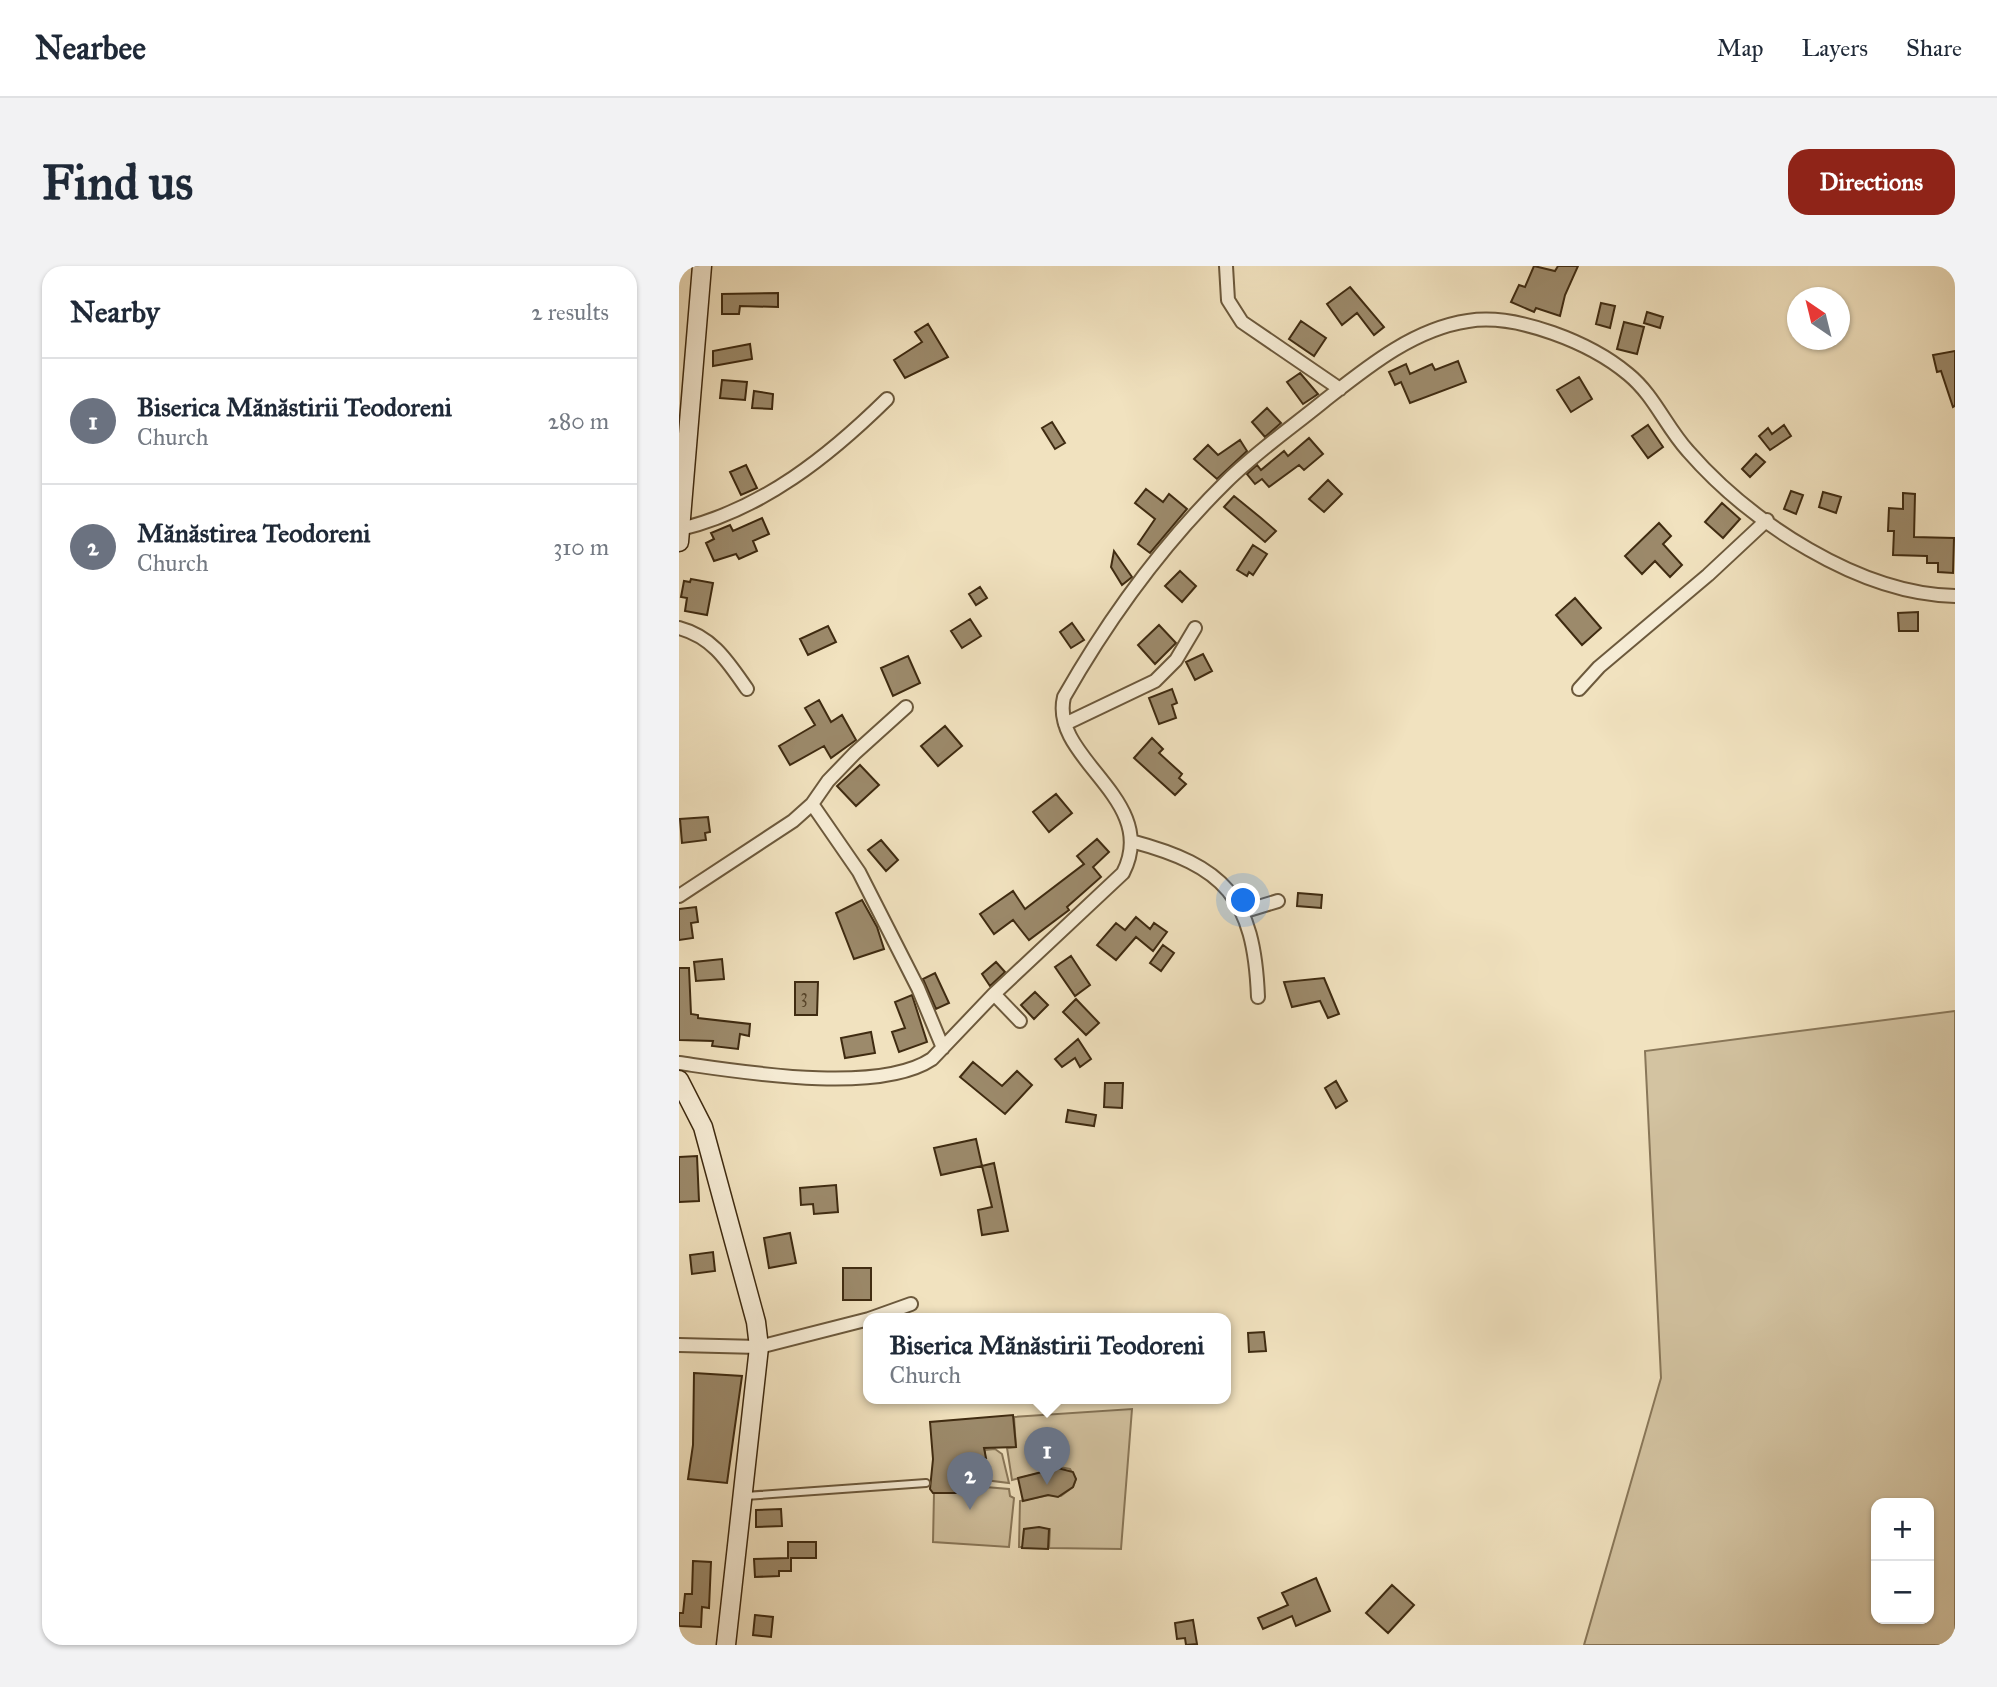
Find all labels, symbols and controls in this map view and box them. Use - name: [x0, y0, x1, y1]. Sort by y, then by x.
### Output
- text: Nearbee: [35, 28, 146, 68]
- text: Map: [1717, 33, 1764, 63]
- text: Layers: [1802, 33, 1868, 63]
- text: Share: [1906, 33, 1962, 63]
- button: Directions: [1788, 149, 1955, 215]
- text: Find us: [42, 153, 193, 212]
- north arrow: [1787, 287, 1850, 350]
- text: Nearby: [70, 294, 160, 330]
- text: 2 results: [531, 298, 609, 326]
- text: Biserica Mănăstirii Teodoreni: [137, 391, 452, 423]
- text: 1: [88, 407, 98, 435]
- text: 280 m: [548, 407, 609, 435]
- text: Church: [137, 423, 209, 451]
- text: Mănăstirea Teodoreni: [137, 517, 370, 549]
- text: 2: [87, 533, 99, 561]
- text: 310 m: [553, 533, 609, 561]
- text: Church: [137, 549, 209, 577]
- your location: [1226, 883, 1260, 917]
- house number: 3: [800, 985, 808, 1007]
- popup: [863, 1313, 1231, 1404]
- text: Biserica Mănăstirii Teodoreni: [890, 1329, 1204, 1361]
- text: Church: [890, 1361, 961, 1389]
- pin: 1: [1024, 1427, 1070, 1485]
- pin: 2: [947, 1452, 993, 1510]
- map controls: [1871, 1498, 1934, 1624]
- button: +: [1871, 1498, 1934, 1561]
- button: −: [1871, 1561, 1934, 1624]

